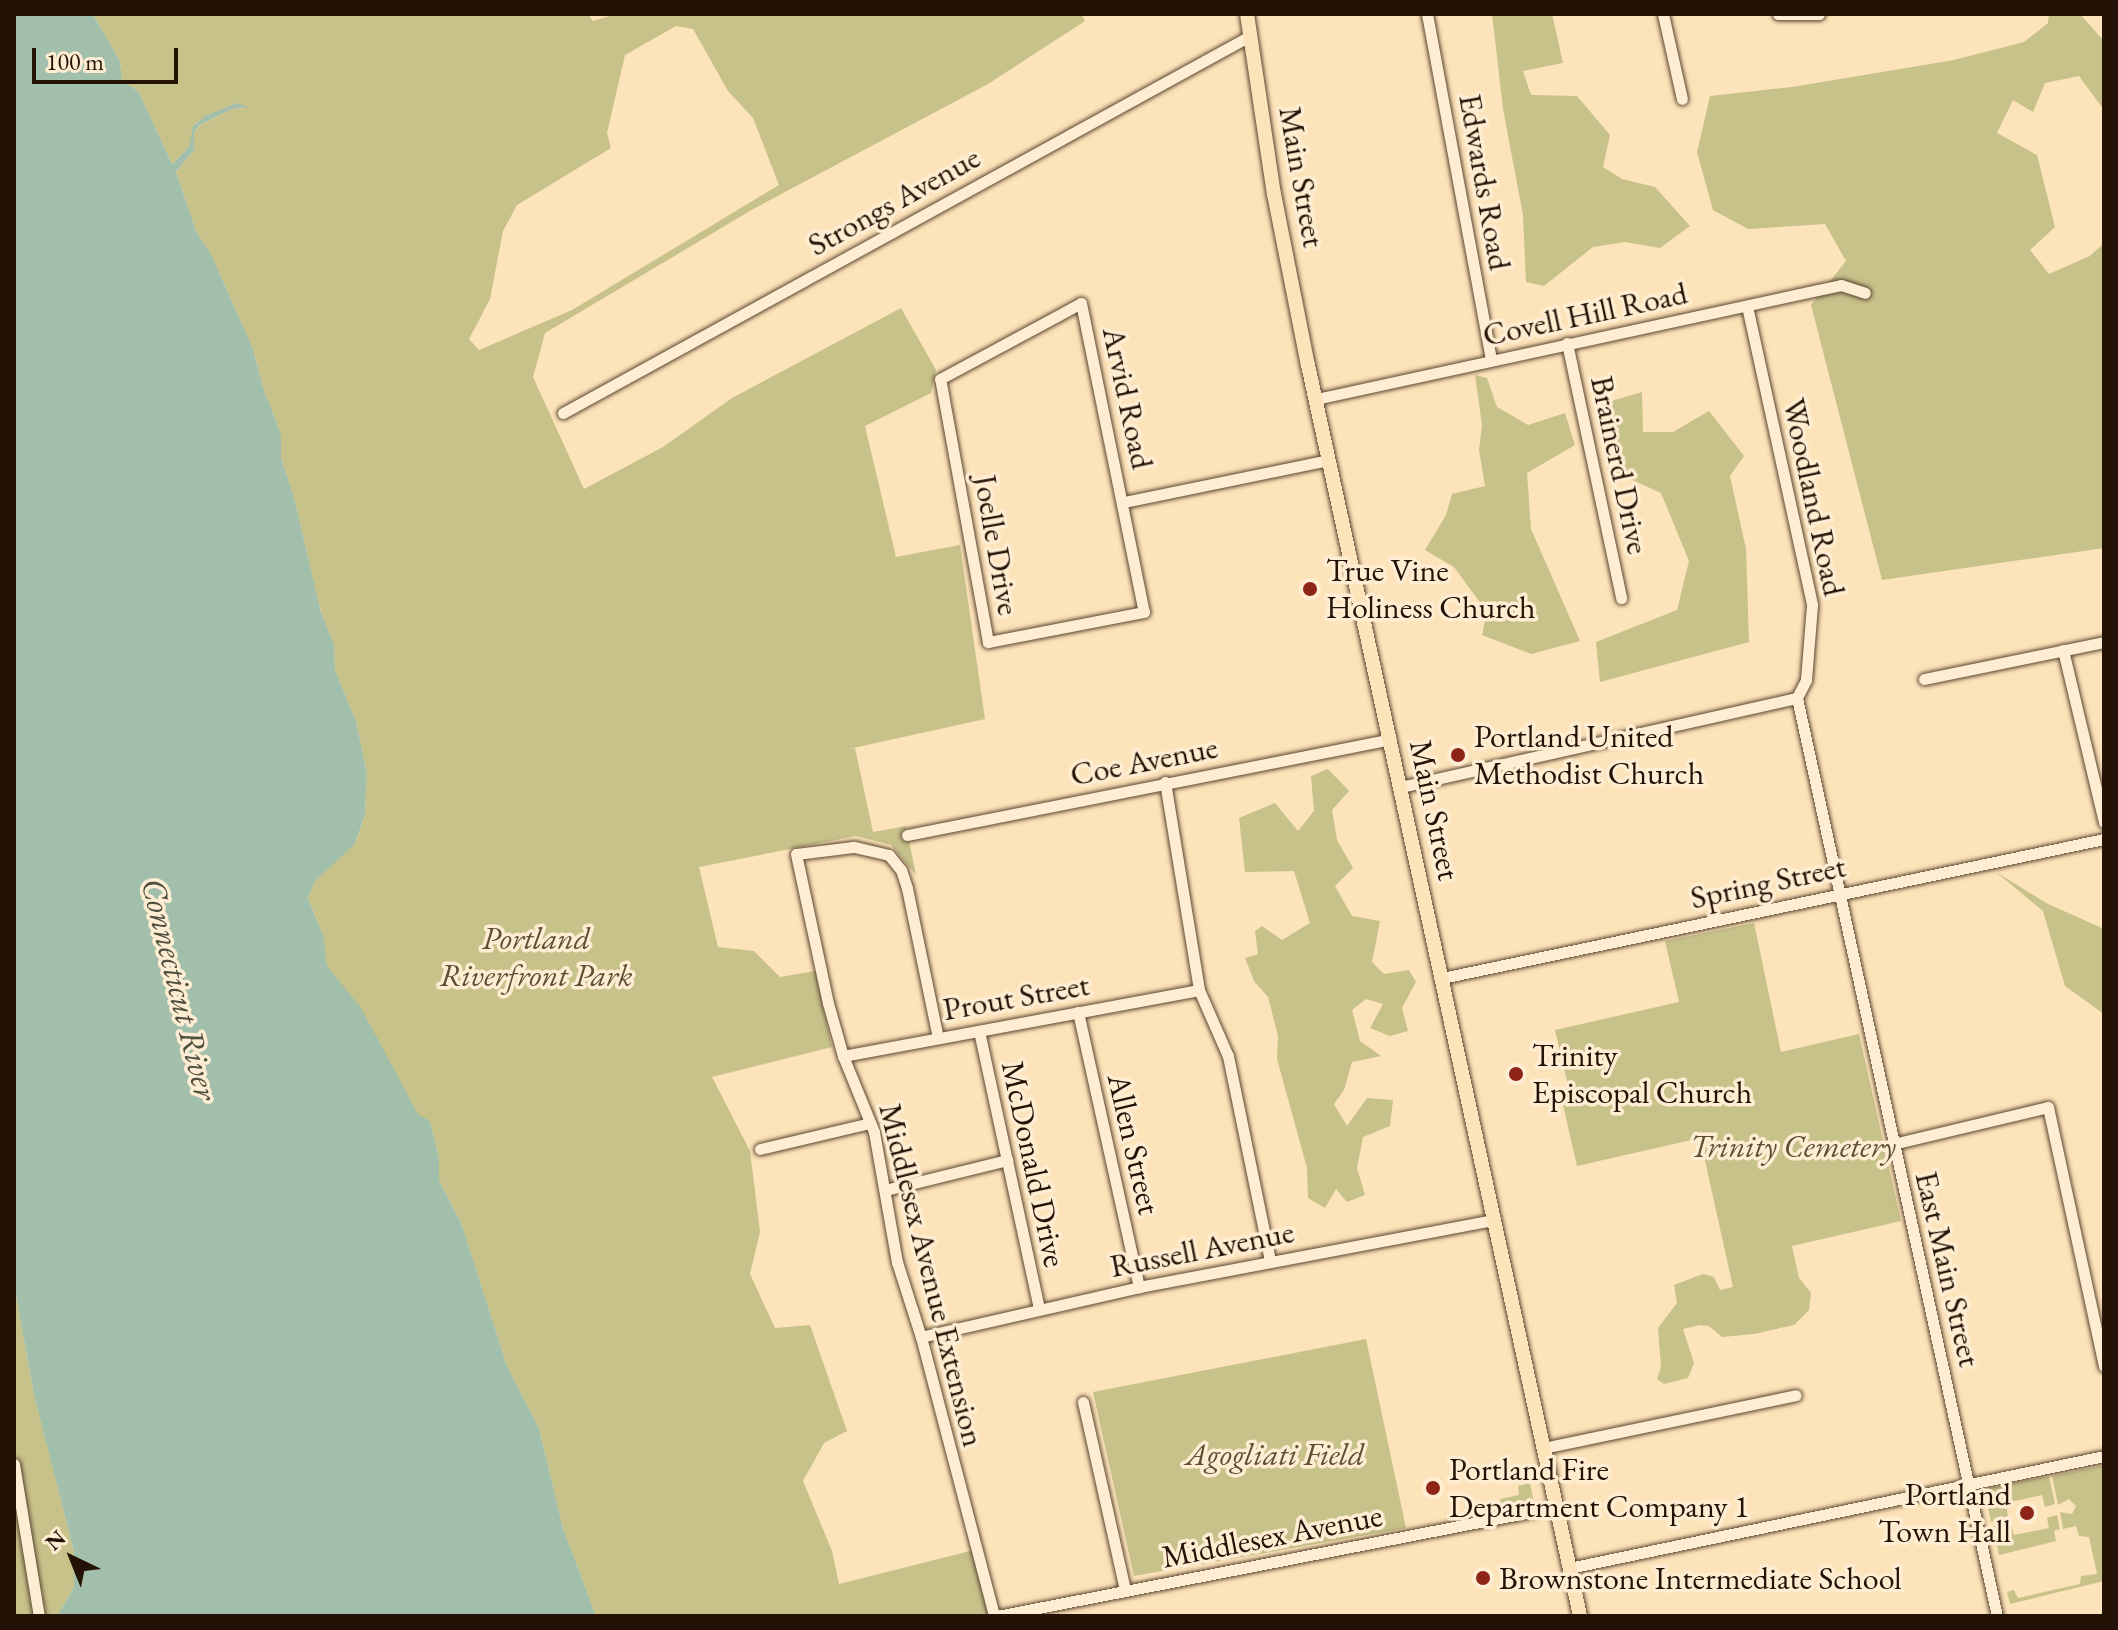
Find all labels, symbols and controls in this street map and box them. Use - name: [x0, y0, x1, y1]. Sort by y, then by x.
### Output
- scale bar: [36, 32, 182, 82]
- text: 100 m: [46, 46, 104, 77]
- street label: Edwards Road: [1451, 91, 1519, 273]
- street label: Main Street: [1271, 104, 1333, 250]
- street label: Strongs Avenue: [801, 138, 987, 264]
- street label: Covell Hill Road: [1479, 274, 1691, 354]
- street label: Arvid Road: [1094, 323, 1162, 473]
- street label: Brainerd Drive: [1582, 372, 1658, 558]
- street label: Woodland Road: [1774, 395, 1854, 599]
- street label: Joelle Drive: [966, 472, 1028, 618]
- place label: True Vine Holiness Church: [1326, 552, 1536, 627]
- marker: True Vine Holiness Church: [1301, 580, 1319, 598]
- place label: Portland United Methodist Church: [1474, 718, 1704, 793]
- street label: Coe Avenue: [1067, 728, 1221, 794]
- street label: Main Street: [1401, 736, 1469, 884]
- marker: Portland United Methodist Church: [1449, 746, 1467, 764]
- street label: Spring Street: [1687, 847, 1849, 917]
- water label: Connecticut River: [133, 874, 227, 1104]
- park label: Portland Riverfront Park: [439, 920, 633, 995]
- street label: Prout Street: [940, 965, 1092, 1029]
- place label: Trinity Episcopal Church: [1532, 1037, 1752, 1112]
- street label: McDonald Drive: [993, 1058, 1075, 1270]
- marker: Trinity Episcopal Church: [1507, 1065, 1525, 1083]
- street label: Allen Street: [1099, 1070, 1169, 1218]
- street label: Middlesex Avenue Extension: [871, 1100, 993, 1450]
- park label: Trinity Cemetery: [1690, 1127, 1896, 1165]
- street label: East Main Street: [1907, 1168, 1989, 1370]
- street label: Russell Avenue: [1107, 1212, 1297, 1286]
- park label: Agogliati Field: [1185, 1435, 1365, 1473]
- place label: Portland Fire Department Company 1: [1449, 1451, 1749, 1526]
- place label: Portland Town Hall: [1878, 1476, 2011, 1551]
- marker: Portland Fire Department Company 1: [1424, 1479, 1442, 1497]
- street label: Middlesex Avenue: [1159, 1496, 1385, 1576]
- marker: Portland Town Hall: [2018, 1504, 2036, 1522]
- north arrow: [32, 1518, 112, 1598]
- text: N: [39, 1523, 72, 1557]
- place label: Brownstone Intermediate School: [1499, 1559, 1902, 1597]
- marker: Brownstone Intermediate School: [1474, 1569, 1492, 1587]

